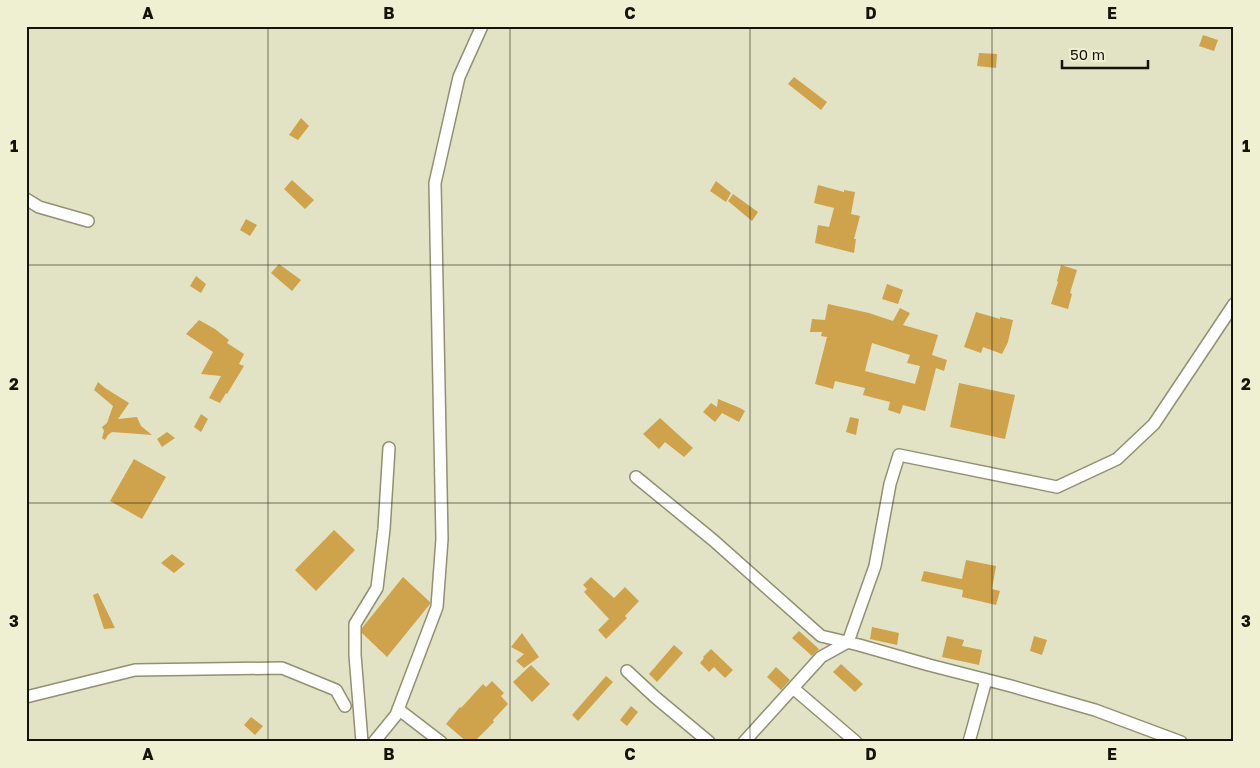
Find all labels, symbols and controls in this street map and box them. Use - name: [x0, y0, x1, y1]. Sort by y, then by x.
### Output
- text: A: [142, 3, 154, 23]
- text: B: [383, 3, 395, 23]
- text: C: [624, 3, 636, 23]
- text: D: [865, 3, 877, 23]
- text: E: [1107, 3, 1117, 23]
- scale bar: [1062, 38, 1149, 70]
- text: 50 m: [1070, 45, 1105, 63]
- text: 1: [10, 136, 18, 156]
- text: 1: [1242, 136, 1250, 156]
- text: 2: [9, 374, 19, 394]
- text: 2: [1241, 374, 1251, 394]
- text: 3: [9, 611, 19, 631]
- text: 3: [1241, 611, 1251, 631]
- text: A: [142, 744, 154, 764]
- text: B: [383, 744, 395, 764]
- text: C: [624, 744, 636, 764]
- text: D: [865, 744, 877, 764]
- text: E: [1107, 744, 1117, 764]

